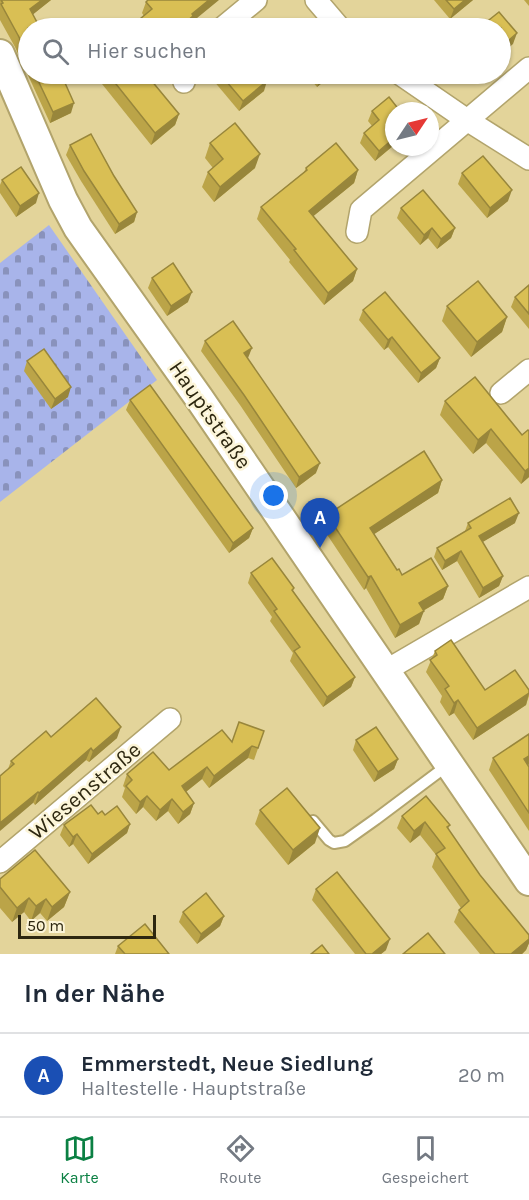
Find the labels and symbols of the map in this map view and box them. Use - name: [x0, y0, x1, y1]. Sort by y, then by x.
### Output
- north arrow: [385, 102, 439, 156]
- street label: Hauptstraße: [163, 356, 257, 474]
- your location: [259, 481, 288, 510]
- pin: A: [300, 498, 340, 548]
- street label: Wiesenstraße: [24, 737, 146, 845]
- scale bar: [18, 912, 156, 940]

